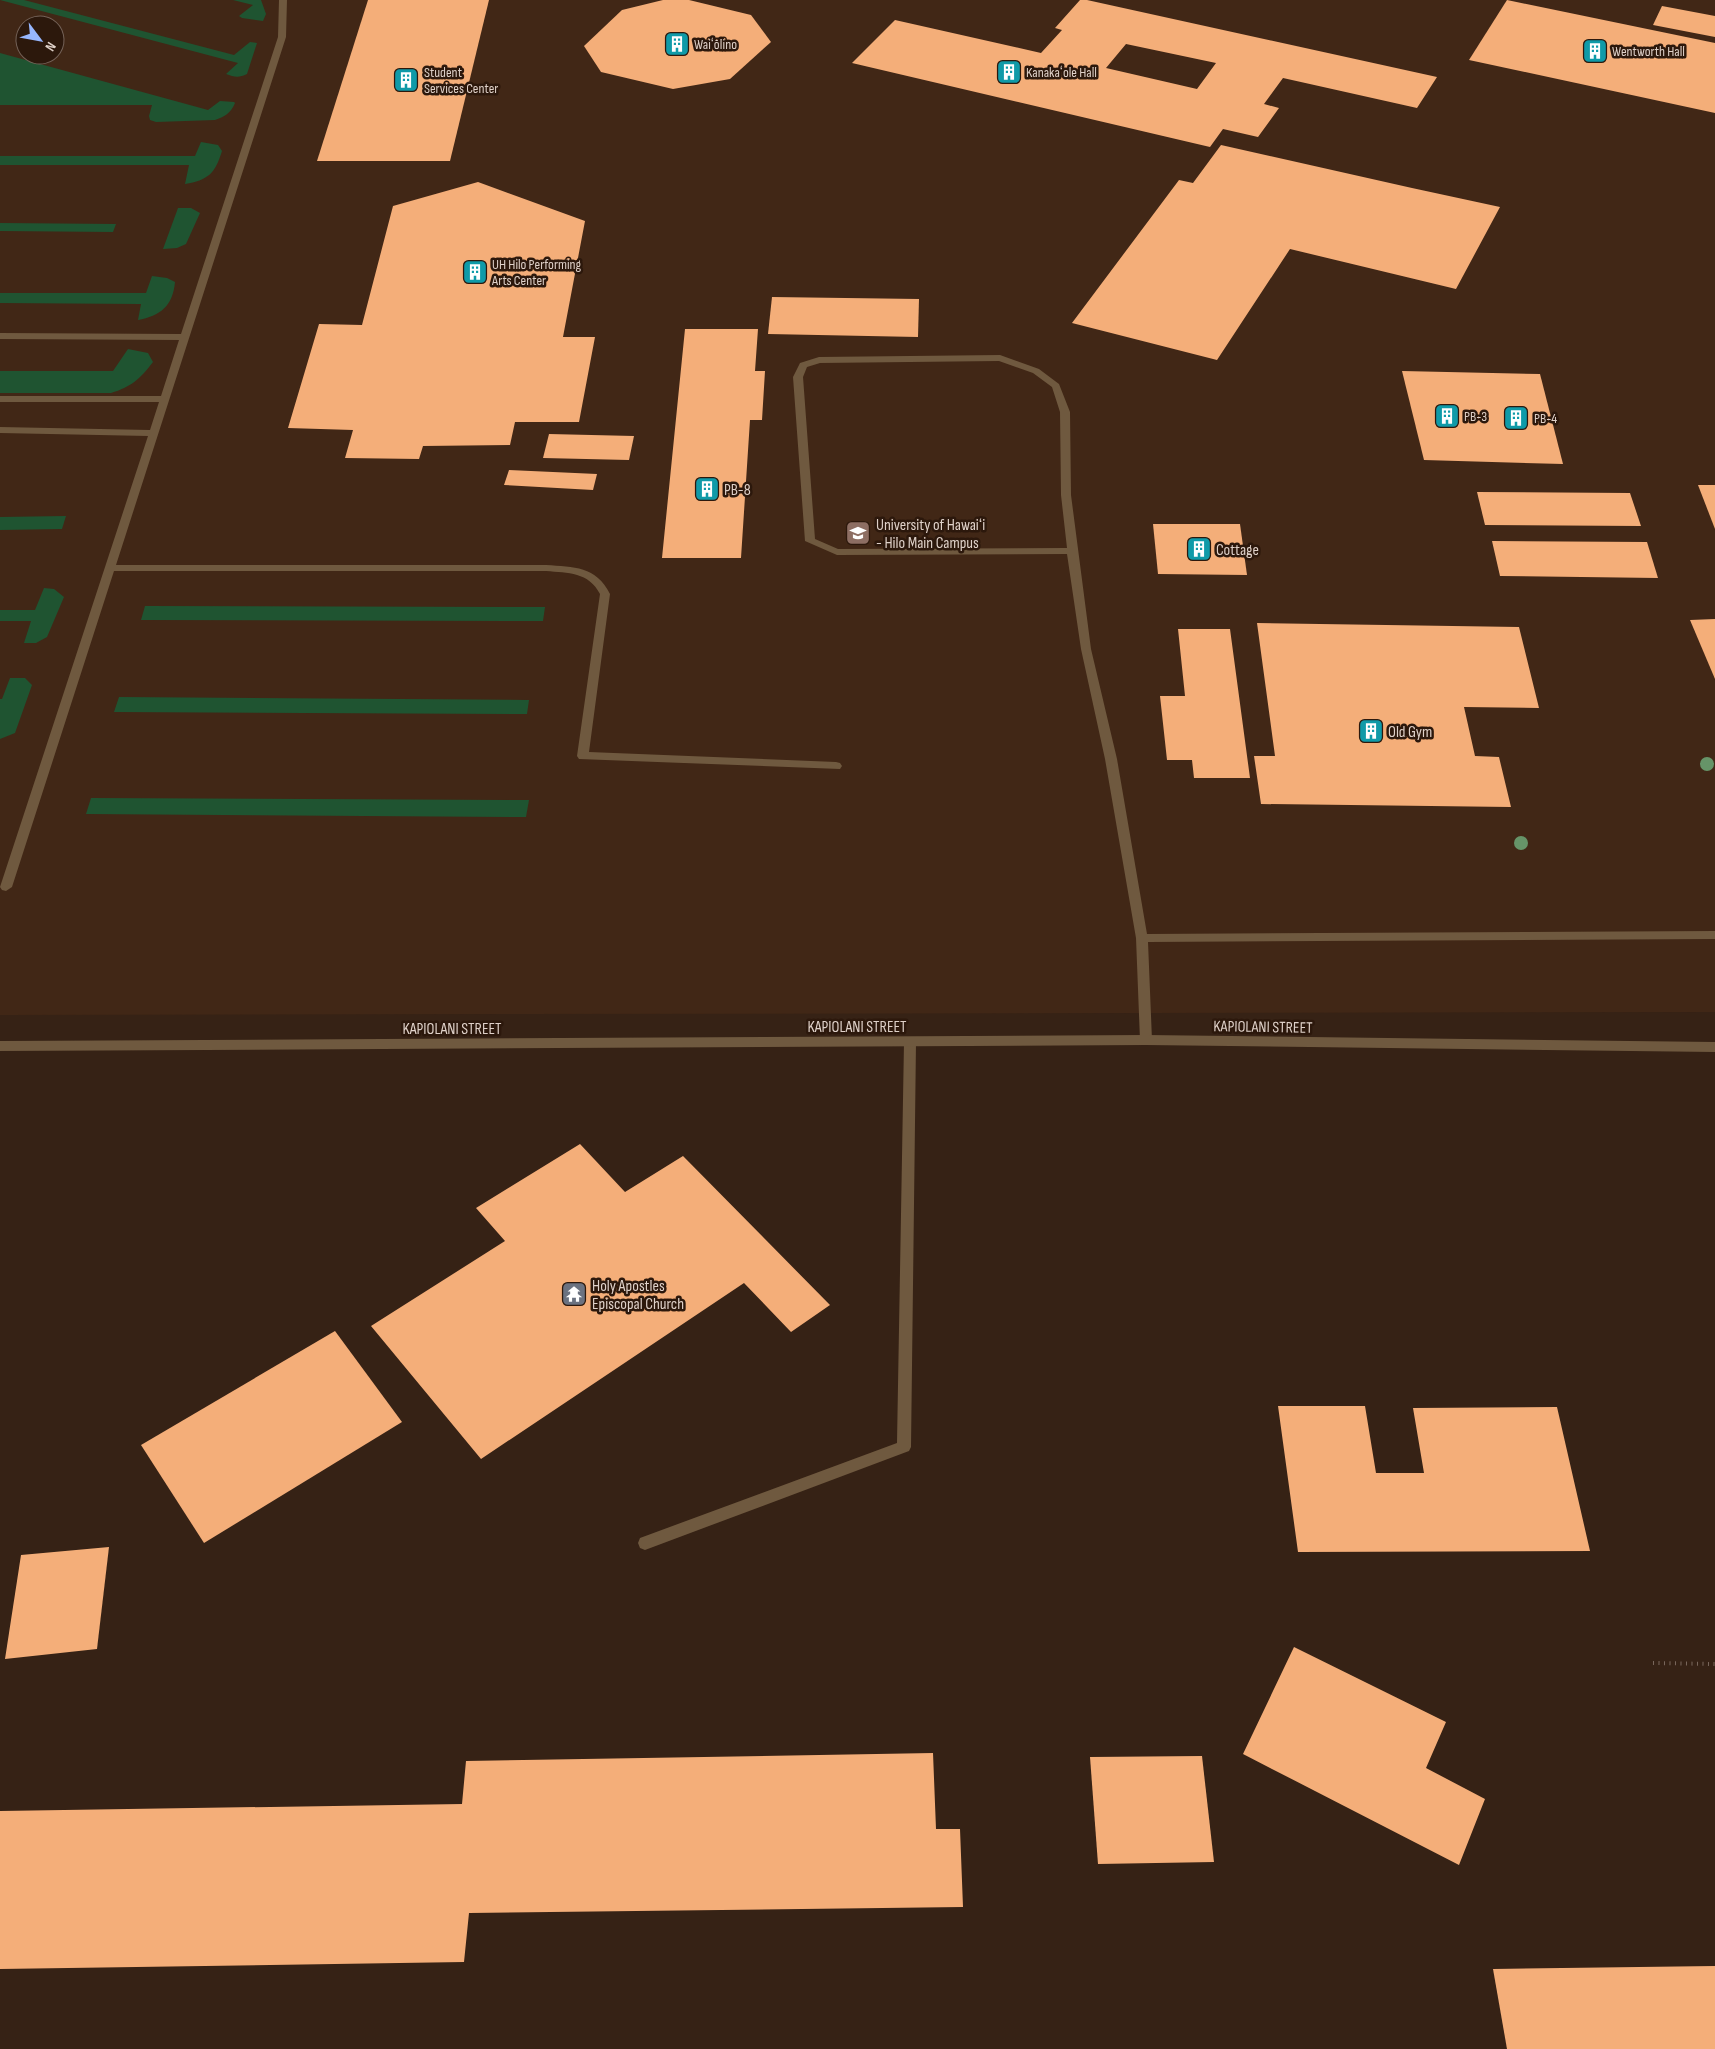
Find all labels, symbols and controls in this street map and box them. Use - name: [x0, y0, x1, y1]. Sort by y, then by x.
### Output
- north arrow: [15, 15, 65, 65]
- building icon: Waiʻōlino: [664, 31, 690, 57]
- place label: Waiʻōlino: [694, 36, 737, 53]
- building icon: Wentworth Hall: [1582, 38, 1608, 64]
- text: N: [41, 39, 60, 54]
- place label: Wentworth Hall: [1612, 43, 1685, 60]
- building icon: Kanakaʻole Hall: [996, 59, 1022, 85]
- place label: Student Services Center: [424, 64, 498, 97]
- place label: Kanakaʻole Hall: [1026, 64, 1097, 81]
- building icon: Student Services Center: [393, 67, 419, 93]
- place label: UH Hilo Performing Arts Center: [491, 256, 582, 289]
- building icon: UH Hilo Performing Arts Center: [462, 259, 488, 285]
- building icon: PB-3: [1434, 403, 1460, 429]
- building icon: PB-4: [1503, 405, 1529, 431]
- place label: PB-3: [1464, 408, 1487, 425]
- place label: PB-4: [1534, 410, 1557, 427]
- building icon: PB-8: [694, 476, 720, 502]
- place label: PB-8: [724, 481, 751, 500]
- place label: University of Hawaiʻi - Hilo Main Campus: [876, 516, 985, 553]
- school or university icon: University of Hawaiʻi - Hilo Main Campus: [845, 520, 871, 546]
- building icon: Cottage: [1186, 536, 1212, 562]
- place label: Cottage: [1216, 541, 1259, 560]
- building icon: Old Gym: [1358, 718, 1384, 744]
- place label: Old Gym: [1388, 723, 1432, 742]
- street label: KAPIOLANI STREET: [1213, 1017, 1313, 1038]
- street label: KAPIOLANI STREET: [807, 1018, 907, 1037]
- street label: KAPIOLANI STREET: [402, 1020, 502, 1039]
- place label: Holy Apostles Episcopal Church: [592, 1277, 684, 1314]
- temple icon: Holy Apostles Episcopal Church: [561, 1281, 587, 1307]

